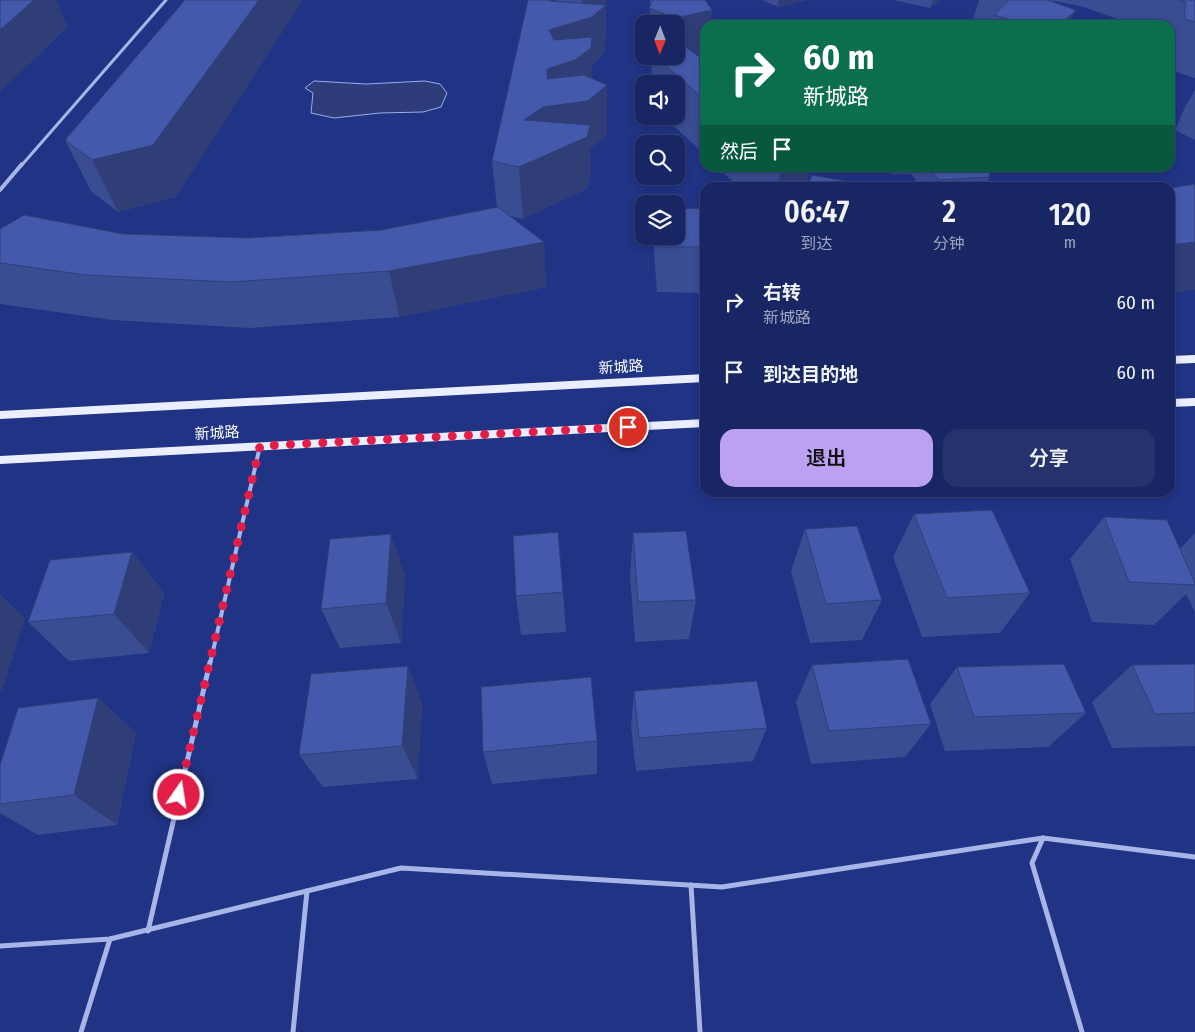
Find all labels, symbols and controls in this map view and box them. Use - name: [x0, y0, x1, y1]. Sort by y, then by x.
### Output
- north arrow: [635, 15, 685, 65]
- map controls: [635, 15, 685, 245]
- text: 60 m: [803, 36, 874, 78]
- icon: right: [720, 40, 785, 105]
- button: sound: [635, 75, 685, 125]
- text: 新城路: [803, 83, 869, 110]
- button: search: [635, 135, 685, 185]
- icon: arrive: [768, 135, 796, 163]
- text: 然后: [720, 140, 758, 163]
- text: 06:47: [784, 194, 849, 230]
- text: 2: [942, 194, 956, 230]
- button: layers: [635, 195, 685, 245]
- text: 120: [1049, 197, 1091, 233]
- text: m: [1064, 233, 1076, 252]
- text: 到达: [801, 234, 833, 253]
- text: 分钟: [933, 234, 965, 253]
- text: 右转: [763, 281, 801, 304]
- icon: right: [720, 288, 748, 316]
- text: 60 m: [1117, 291, 1155, 314]
- text: 新城路: [763, 308, 811, 327]
- street label: 新城路: [598, 357, 644, 377]
- icon: arrive: [720, 358, 748, 386]
- text: 60 m: [1117, 361, 1155, 384]
- text: 到达目的地: [763, 363, 858, 386]
- pin: [607, 406, 649, 448]
- icon: arrive: [614, 413, 642, 441]
- street label: 新城路: [194, 423, 240, 443]
- button: 退出: [720, 429, 933, 487]
- button: 分享: [943, 429, 1155, 487]
- position arrow: [152, 768, 204, 820]

